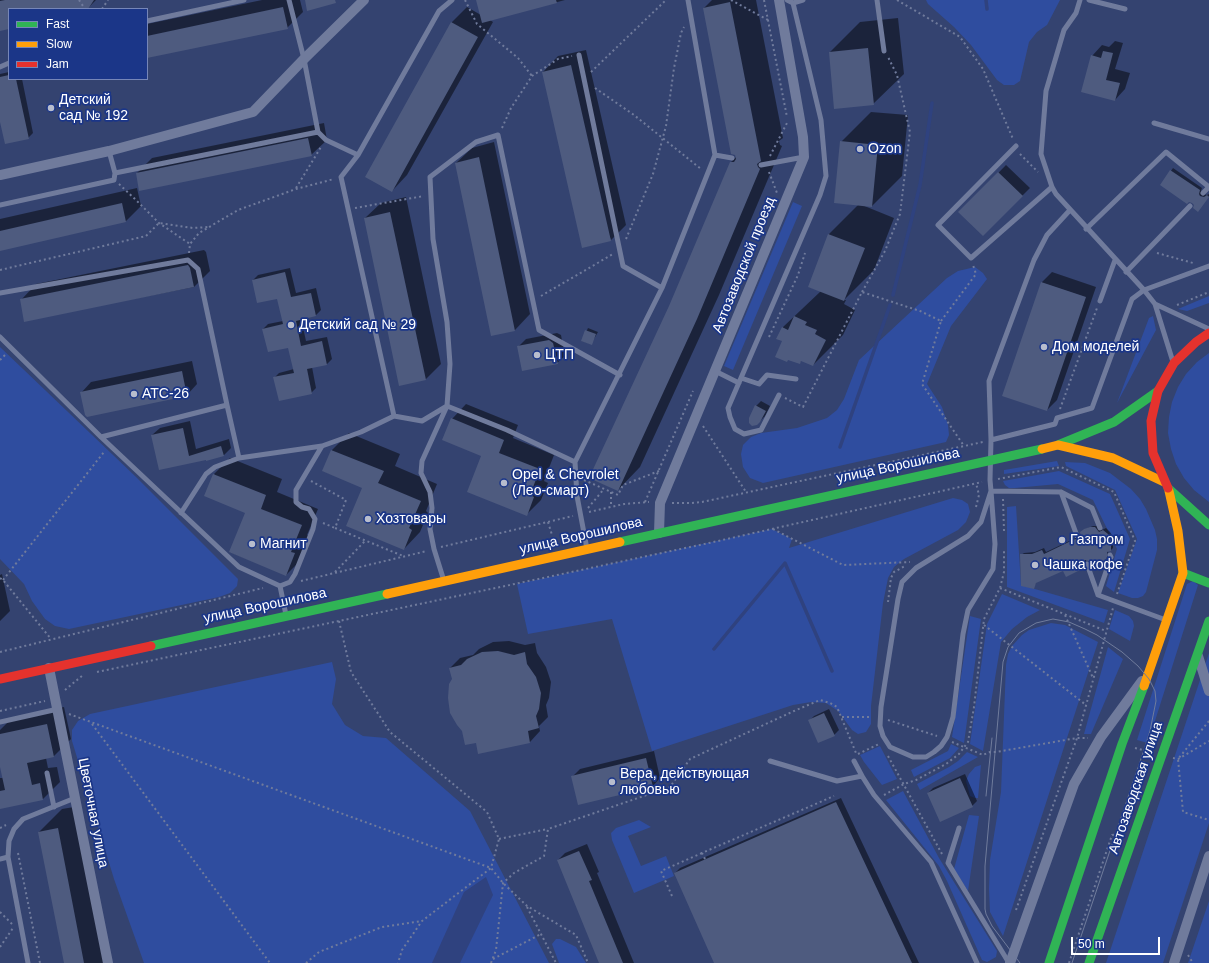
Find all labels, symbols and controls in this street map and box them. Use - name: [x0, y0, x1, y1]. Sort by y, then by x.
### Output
- legend: [8, 8, 148, 80]
- text: Fast: [46, 17, 69, 31]
- text: Slow: [46, 37, 72, 51]
- text: Jam: [46, 57, 69, 71]
- place label: Детский сад № 192: [59, 92, 128, 124]
- marker: Детский сад № 192: [46, 103, 56, 113]
- place label: Ozon: [868, 141, 901, 157]
- marker: Ozon: [855, 144, 865, 154]
- street label: Автозаводской проезд: [709, 195, 779, 335]
- place label: Детский сад № 29: [299, 317, 416, 333]
- marker: Детский сад № 29: [286, 320, 296, 330]
- place label: Дом моделей: [1052, 339, 1139, 355]
- marker: Дом моделей: [1039, 342, 1049, 352]
- place label: ЦТП: [545, 347, 574, 363]
- marker: ЦТП: [532, 350, 542, 360]
- place label: АТС-26: [142, 386, 189, 402]
- marker: АТС-26: [129, 389, 139, 399]
- street label: улица Ворошилова: [835, 445, 961, 487]
- place label: Opel & Chevrolet (Лео-смарт): [512, 467, 619, 500]
- marker: Opel & Chevrolet (Лео-смарт): [499, 478, 509, 488]
- place label: Хозтовары: [376, 511, 446, 527]
- marker: Хозтовары: [363, 514, 373, 524]
- street label: улица Ворошилова: [518, 514, 644, 558]
- place label: Газпром: [1070, 532, 1124, 548]
- marker: Газпром: [1057, 535, 1067, 545]
- place label: Магнит: [260, 536, 307, 552]
- marker: Магнит: [247, 539, 257, 549]
- place label: Чашка кофе: [1043, 557, 1123, 573]
- marker: Чашка кофе: [1030, 560, 1040, 570]
- street label: улица Ворошилова: [202, 585, 328, 627]
- street label: Автозаводская улица: [1105, 720, 1167, 856]
- street label: Цветочная улица: [74, 757, 112, 869]
- place label: Вера, действующая любовью: [620, 766, 749, 798]
- marker: Вера, действующая любовью: [607, 777, 617, 787]
- scale bar: [1073, 929, 1162, 955]
- text: 50 m: [1078, 937, 1105, 951]

